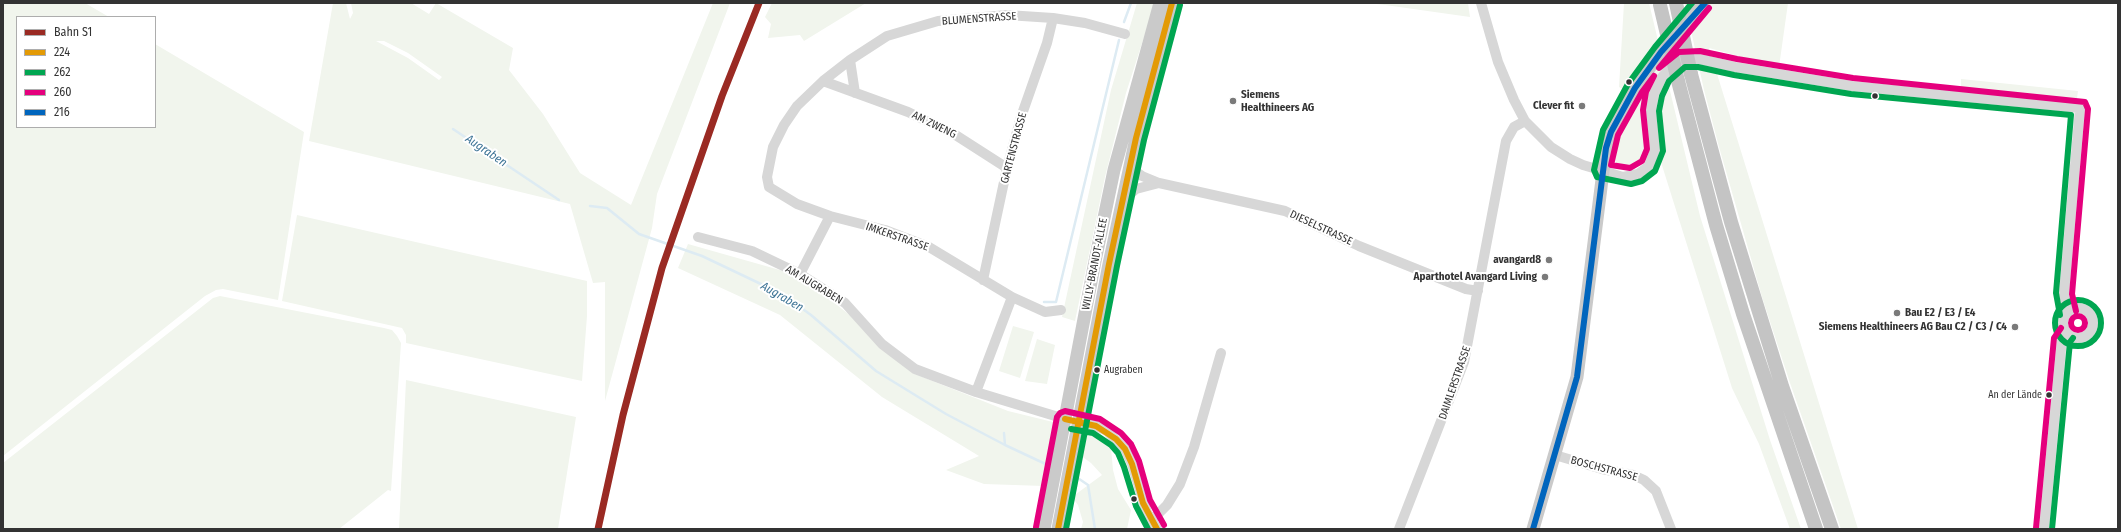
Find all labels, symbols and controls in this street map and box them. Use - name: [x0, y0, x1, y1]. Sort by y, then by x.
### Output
- street label: BLUMENSTRASSE: [941, 10, 1017, 28]
- legend: [16, 16, 156, 128]
- text: Bahn S1: [54, 25, 92, 39]
- text: 224: [54, 45, 70, 59]
- text: 262: [54, 65, 70, 79]
- unlabelled marker: [1624, 77, 1634, 87]
- text: 260: [54, 85, 72, 99]
- place label: Siemens Healthineers AG: [1241, 88, 1314, 114]
- unlabelled marker: [1870, 91, 1880, 101]
- marker: Siemens Healthineers AG: [1228, 96, 1238, 106]
- place label: Clever fit: [1533, 99, 1574, 113]
- marker: Clever fit: [1577, 101, 1587, 111]
- text: 216: [54, 105, 70, 119]
- street label: AM ZWENG: [910, 109, 958, 141]
- street label: GARTENSTRASSE: [998, 111, 1030, 185]
- water label: Augraben: [462, 132, 510, 170]
- street label: DIESELSTRASSE: [1288, 208, 1354, 248]
- street label: WILLY-BRANDT-ALLEE: [1080, 217, 1110, 311]
- street label: IMKERSTRASSE: [864, 220, 930, 254]
- place label: avangard8: [1493, 253, 1541, 267]
- marker: avangard8: [1544, 255, 1554, 265]
- street label: AM AUGRABEN: [783, 263, 845, 307]
- place label: Aparthotel Avangard Living: [1414, 270, 1537, 284]
- marker: Aparthotel Avangard Living: [1540, 272, 1550, 282]
- water label: Augraben: [758, 279, 806, 315]
- place label: Bau E2 / E3 / E4: [1905, 306, 1975, 320]
- marker: Bau E2 / E3 / E4: [1892, 308, 1902, 318]
- place label: Siemens Healthineers AG Bau C2 / C3 / C4: [1819, 320, 2007, 334]
- marker: Siemens Healthineers AG Bau C2 / C3 / C4: [2010, 322, 2020, 332]
- street label: DAIMLERSTRASSE: [1436, 345, 1474, 421]
- place label: Augraben: [1104, 364, 1143, 376]
- marker: Augraben: [1092, 365, 1102, 375]
- place label: An der Lände: [1988, 389, 2042, 401]
- marker: An der Lände: [2044, 390, 2054, 400]
- street label: BOSCHSTRASSE: [1569, 454, 1639, 484]
- unlabelled marker: [1129, 494, 1139, 504]

